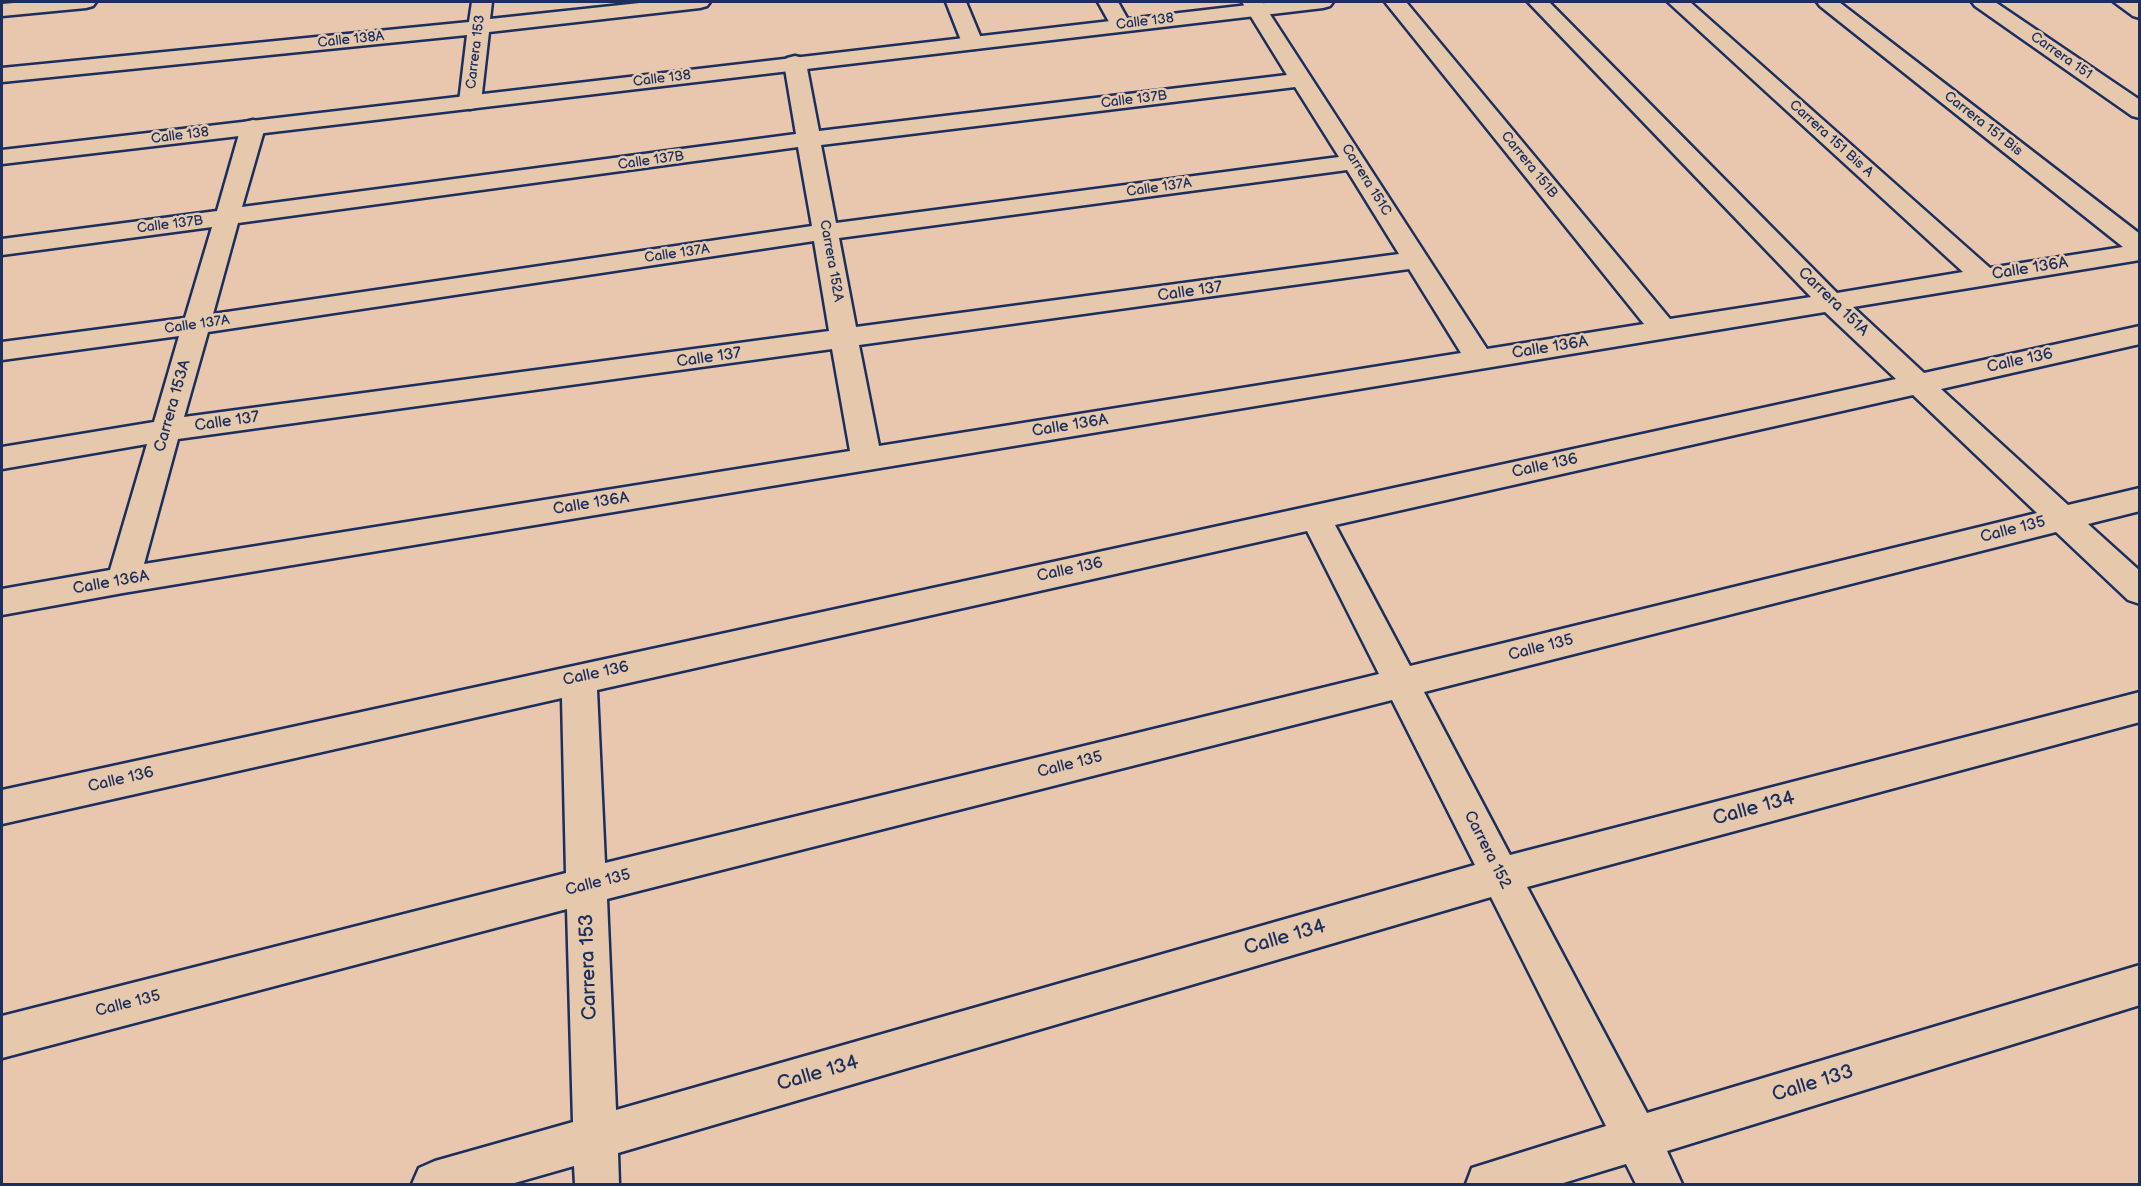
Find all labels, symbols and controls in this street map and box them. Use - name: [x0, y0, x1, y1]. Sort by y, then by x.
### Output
- street label: Calle 138: [1115, 10, 1175, 34]
- street label: Carrera 153: [463, 14, 489, 90]
- street label: Calle 138A: [317, 28, 385, 52]
- street label: Carrera 151: [2027, 29, 2095, 83]
- street label: Calle 138: [632, 67, 692, 91]
- street label: Calle 137B: [1100, 88, 1168, 112]
- street label: Carrera 151 Bis: [1940, 88, 2026, 160]
- street label: Carrera 151 Bis A: [1786, 97, 1876, 181]
- street label: Calle 138: [150, 124, 210, 148]
- street label: Carrera 151B: [1497, 128, 1561, 202]
- street label: Carrera 151C: [1337, 141, 1395, 219]
- street label: Calle 137B: [617, 148, 685, 174]
- street label: Calle 137A: [1125, 175, 1193, 201]
- street label: Calle 137B: [136, 213, 204, 237]
- street label: Carrera 152A: [816, 219, 846, 303]
- street label: Calle 137A: [643, 241, 711, 267]
- street label: Calle 136A: [1991, 254, 2069, 284]
- street label: Carrera 151A: [1793, 263, 1873, 341]
- street label: Calle 137: [1156, 278, 1224, 306]
- street label: Calle 137A: [163, 312, 231, 338]
- street label: Calle 136A: [1511, 333, 1589, 363]
- street label: Calle 137: [675, 344, 743, 372]
- street label: Calle 136: [1985, 345, 2055, 377]
- street label: Carrera 153A: [151, 358, 195, 454]
- street label: Calle 137: [193, 408, 261, 436]
- street label: Calle 136A: [1031, 411, 1109, 441]
- street label: Calle 136: [1510, 450, 1580, 482]
- street label: Calle 136A: [552, 489, 630, 519]
- street label: Calle 135: [1978, 513, 2048, 547]
- street label: Calle 136: [1035, 554, 1105, 586]
- street label: Calle 136A: [71, 567, 151, 599]
- street label: Calle 135: [1506, 631, 1576, 665]
- street label: Calle 136: [561, 658, 631, 690]
- street label: Calle 135: [1035, 748, 1105, 782]
- street label: Calle 136: [86, 763, 156, 797]
- street label: Calle 134: [1710, 787, 1798, 831]
- street label: Carrera 152: [1459, 808, 1515, 892]
- street label: Calle 135: [563, 866, 633, 900]
- street label: Carrera 153: [575, 913, 603, 1021]
- street label: Calle 134: [1241, 915, 1329, 961]
- street label: Calle 135: [93, 987, 163, 1021]
- street label: Calle 134: [774, 1051, 862, 1097]
- street label: Calle 133: [1769, 1060, 1857, 1108]

